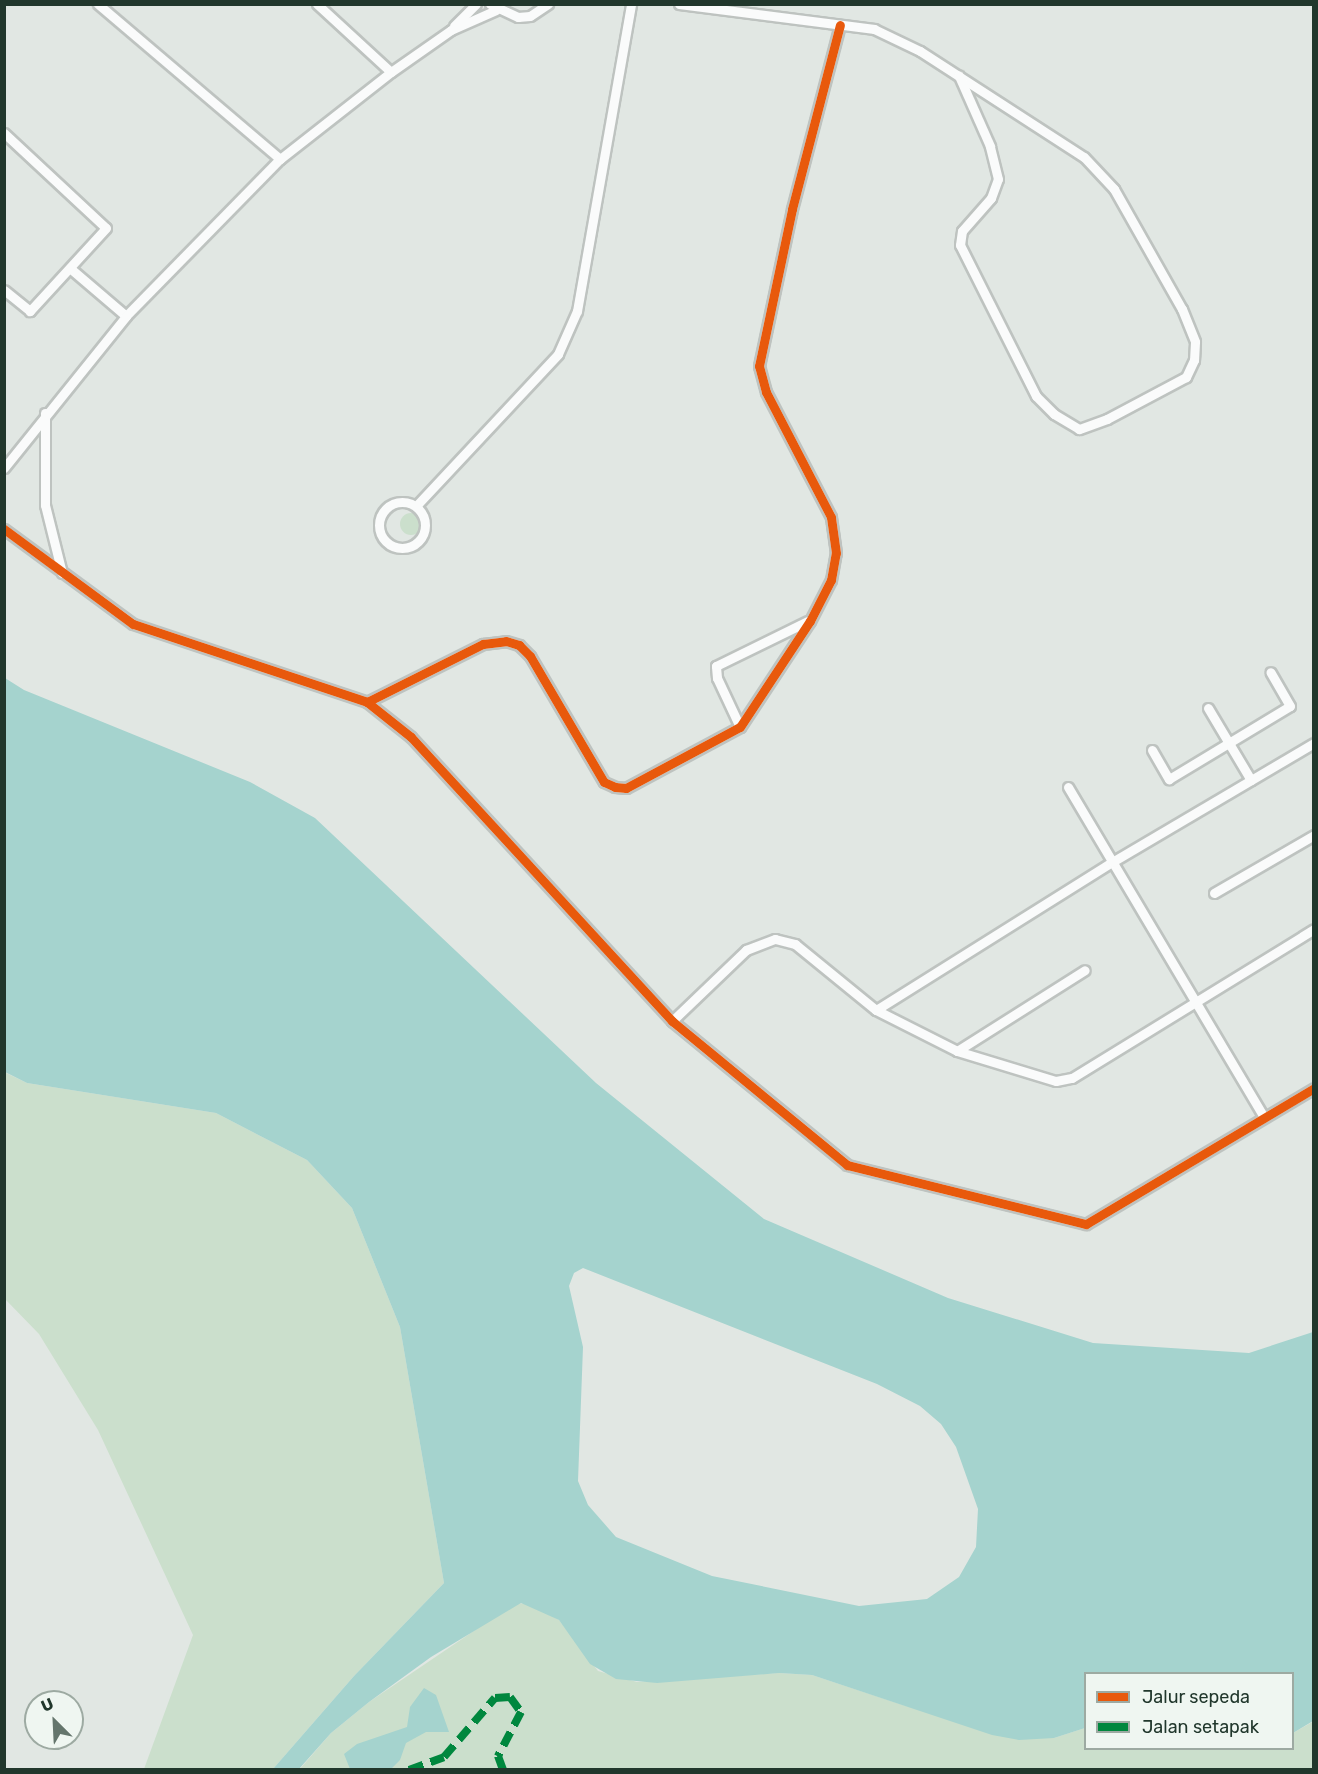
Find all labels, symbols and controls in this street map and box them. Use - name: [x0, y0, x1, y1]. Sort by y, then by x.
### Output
- legend: [1084, 1672, 1294, 1750]
- text: Jalur sepeda: [1142, 1686, 1250, 1708]
- north arrow: [24, 1690, 84, 1750]
- text: U: [38, 1694, 56, 1716]
- text: Jalan setapak: [1142, 1716, 1259, 1738]

